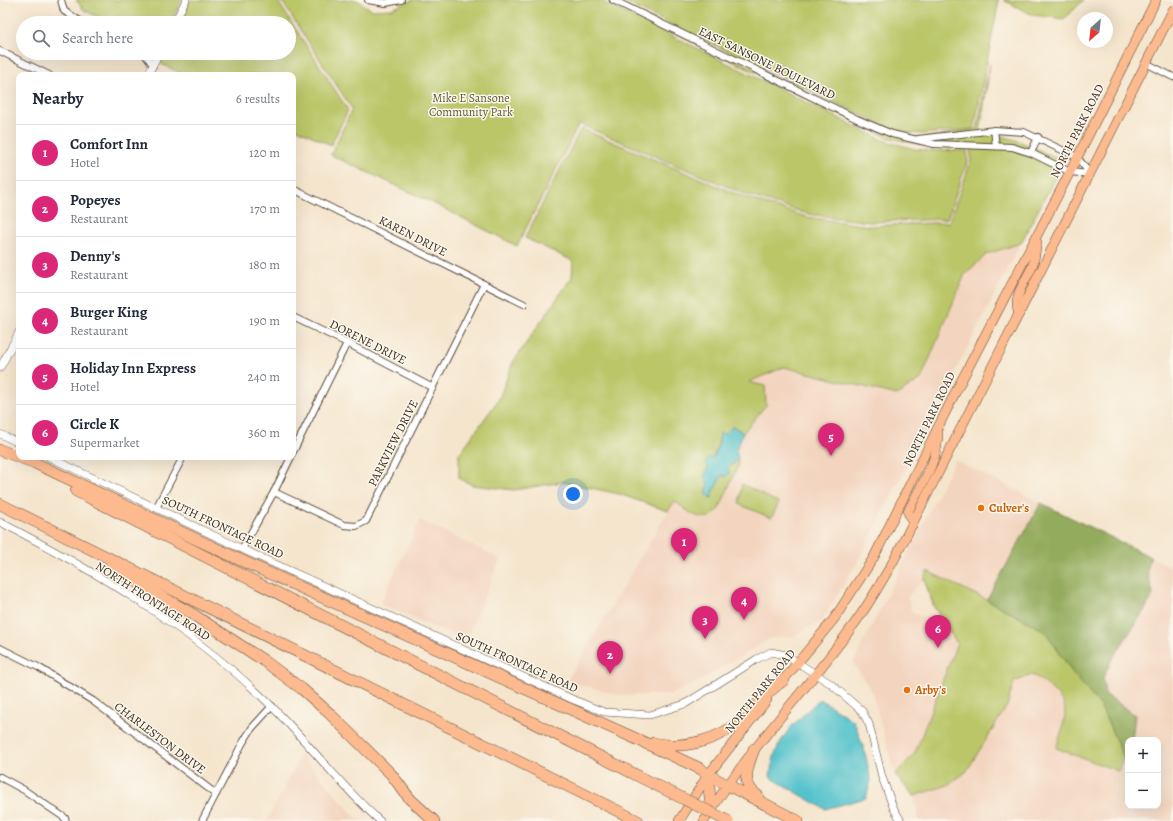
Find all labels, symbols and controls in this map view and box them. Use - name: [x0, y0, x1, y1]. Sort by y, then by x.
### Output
- north arrow: [1077, 12, 1113, 48]
- search box: [16, 16, 296, 60]
- street label: EAST SANSONE BOULEVARD: [696, 23, 838, 103]
- icon: search: [30, 27, 52, 49]
- text: Search here: [62, 28, 133, 48]
- street label: NORTH PARK ROAD: [1046, 81, 1108, 181]
- text: Nearby: [32, 87, 83, 110]
- text: 6 results: [236, 90, 280, 107]
- park label: Mike E Sansone Community Park: [429, 90, 513, 120]
- text: Comfort Inn: [70, 134, 148, 154]
- text: 1: [43, 144, 47, 161]
- text: 120 m: [249, 144, 280, 161]
- text: Hotel: [70, 154, 99, 171]
- text: Popeyes: [70, 190, 121, 210]
- text: 2: [42, 200, 48, 217]
- text: 170 m: [250, 200, 280, 217]
- text: Restaurant: [70, 210, 128, 227]
- street label: KAREN DRIVE: [376, 212, 450, 260]
- text: Denny's: [70, 246, 120, 266]
- text: 3: [42, 256, 48, 273]
- text: 180 m: [249, 256, 280, 273]
- text: Restaurant: [70, 266, 128, 283]
- text: Burger King: [70, 302, 147, 322]
- text: 4: [42, 312, 48, 329]
- text: 190 m: [249, 312, 280, 329]
- street label: DORENE DRIVE: [327, 316, 409, 368]
- text: Restaurant: [70, 322, 128, 339]
- text: Holiday Inn Express: [70, 358, 196, 378]
- text: 5: [42, 368, 48, 385]
- text: 240 m: [248, 368, 280, 385]
- street label: NORTH PARK ROAD: [899, 369, 959, 469]
- text: Hotel: [70, 378, 99, 395]
- street label: PARKVIEW DRIVE: [364, 397, 422, 489]
- text: Circle K: [70, 414, 119, 434]
- pin: 5: [818, 423, 844, 456]
- text: 6: [42, 424, 48, 441]
- text: 360 m: [248, 424, 280, 441]
- text: Supermarket: [70, 434, 140, 451]
- your location: [563, 484, 583, 504]
- street label: SOUTH FRONTAGE ROAD: [160, 492, 286, 562]
- place label: Culver's: [989, 500, 1029, 516]
- marker: Culver's: [976, 503, 986, 513]
- pin: 1: [671, 528, 697, 561]
- street label: NORTH FRONTAGE ROAD: [93, 558, 213, 644]
- pin: 4: [731, 587, 757, 620]
- pin: 3: [692, 606, 718, 639]
- pin: 6: [925, 615, 951, 648]
- street label: SOUTH FRONTAGE ROAD: [453, 628, 581, 696]
- pin: 2: [597, 641, 623, 674]
- street label: NORTH PARK ROAD: [721, 646, 799, 736]
- place label: Arby's: [914, 682, 946, 698]
- marker: Arby's: [902, 685, 912, 695]
- street label: CHARLESTON DRIVE: [111, 698, 209, 778]
- map controls: [1125, 737, 1161, 809]
- button: +: [1125, 737, 1161, 773]
- button: −: [1125, 773, 1161, 809]

